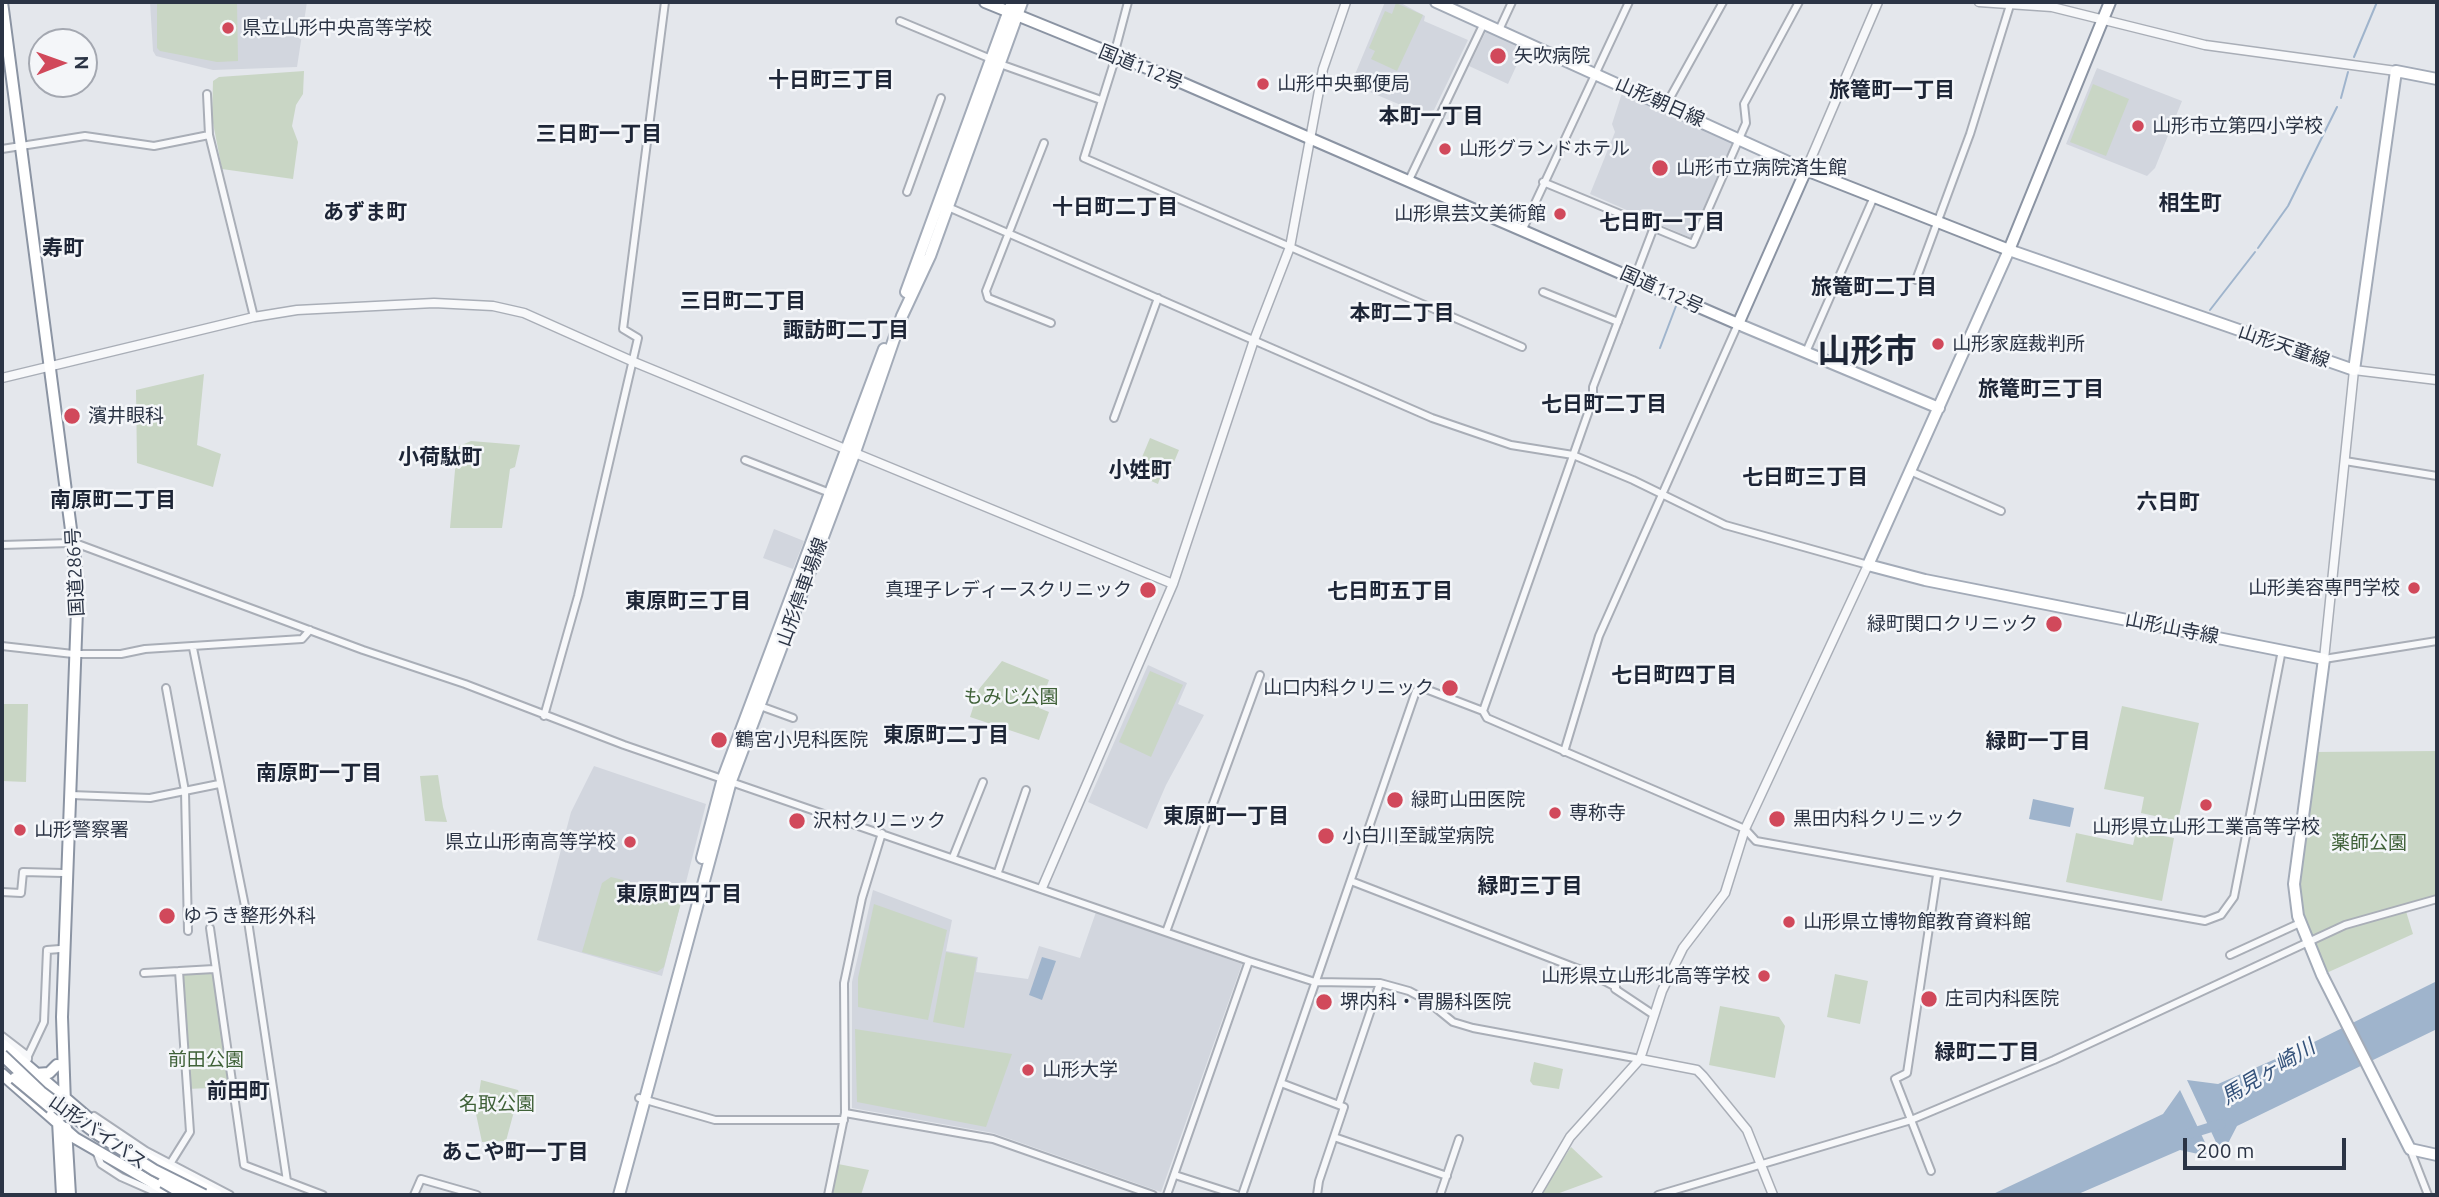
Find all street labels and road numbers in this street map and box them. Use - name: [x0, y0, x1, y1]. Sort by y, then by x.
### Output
- street label: 国道112号: [1095, 40, 1187, 94]
- street label: 山形朝日線: [1612, 72, 1708, 132]
- street label: 国道112号: [1617, 261, 1707, 319]
- street label: 山形天童線: [2235, 320, 2333, 372]
- street label: 国道286号: [61, 527, 89, 617]
- street label: 山形停車場線: [772, 535, 832, 649]
- street label: 山形山寺線: [2123, 608, 2221, 648]
- street label: 山形バイパス: [45, 1090, 151, 1174]

